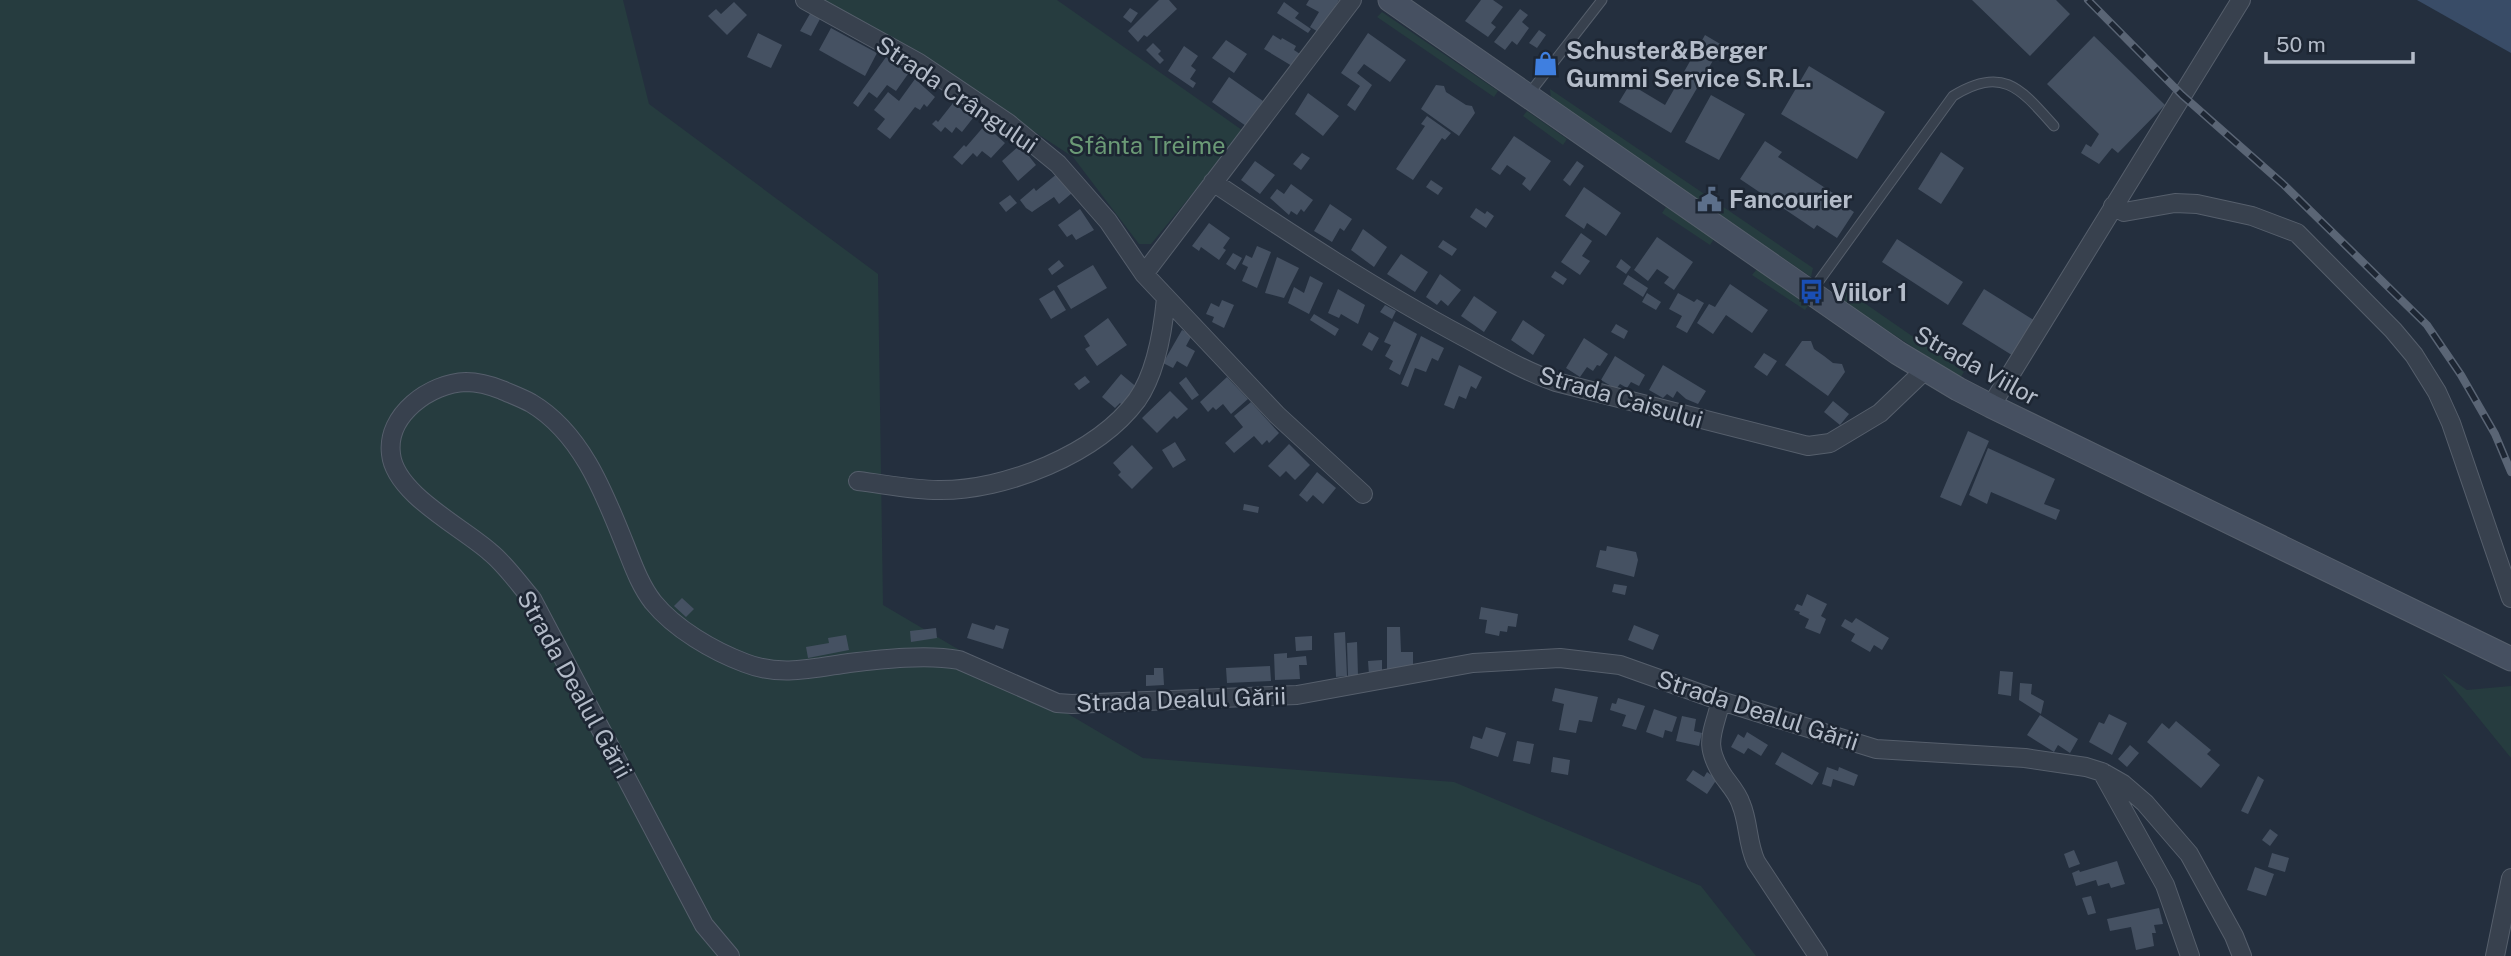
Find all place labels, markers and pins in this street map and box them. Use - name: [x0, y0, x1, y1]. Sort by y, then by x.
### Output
- place label: Schuster&Berger Gummi Service S.R.L.: [1566, 36, 1812, 92]
- shop icon: Schuster&Berger Gummi Service S.R.L.: [1532, 50, 1560, 78]
- public building icon: Fancourier: [1695, 185, 1723, 213]
- place label: Fancourier: [1729, 185, 1853, 213]
- bus stop icon: Viilor 1: [1797, 278, 1825, 306]
- place label: Viilor 1: [1831, 278, 1907, 306]

